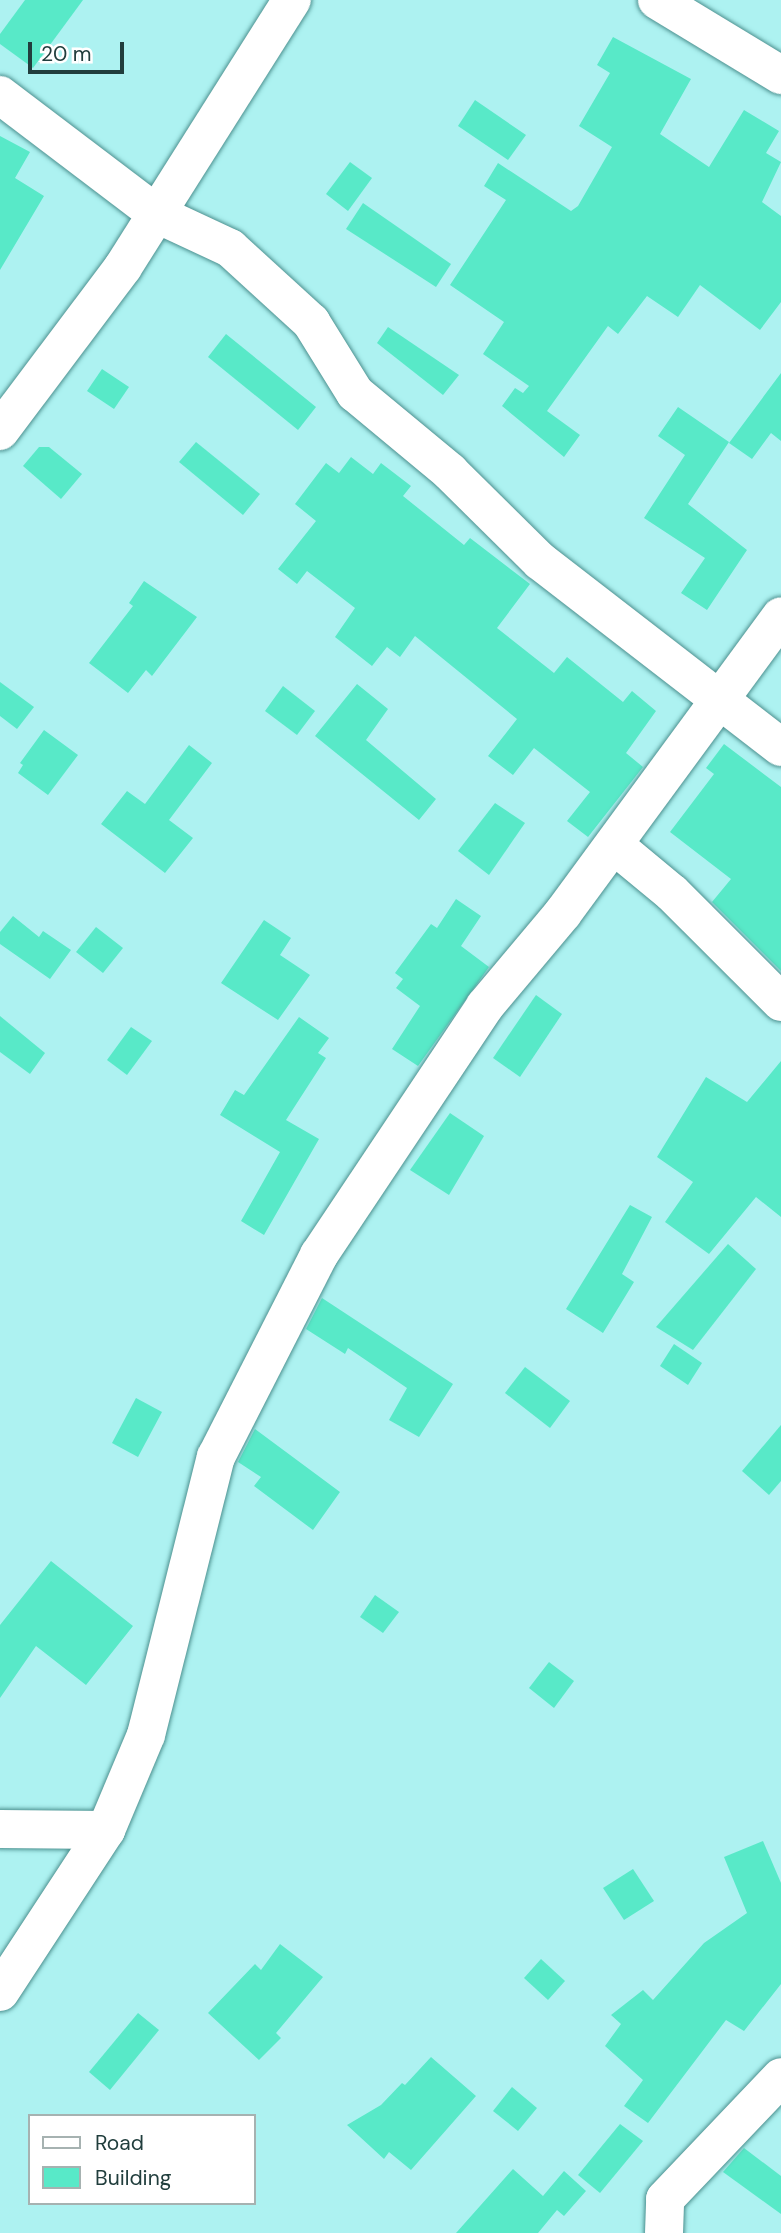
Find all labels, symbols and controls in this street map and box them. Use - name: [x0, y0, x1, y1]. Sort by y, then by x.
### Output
- scale bar: [32, 28, 128, 72]
- text: 20 m: [41, 40, 92, 68]
- legend: [28, 2114, 256, 2205]
- text: Road: [95, 2129, 144, 2157]
- text: Building: [95, 2164, 171, 2192]

